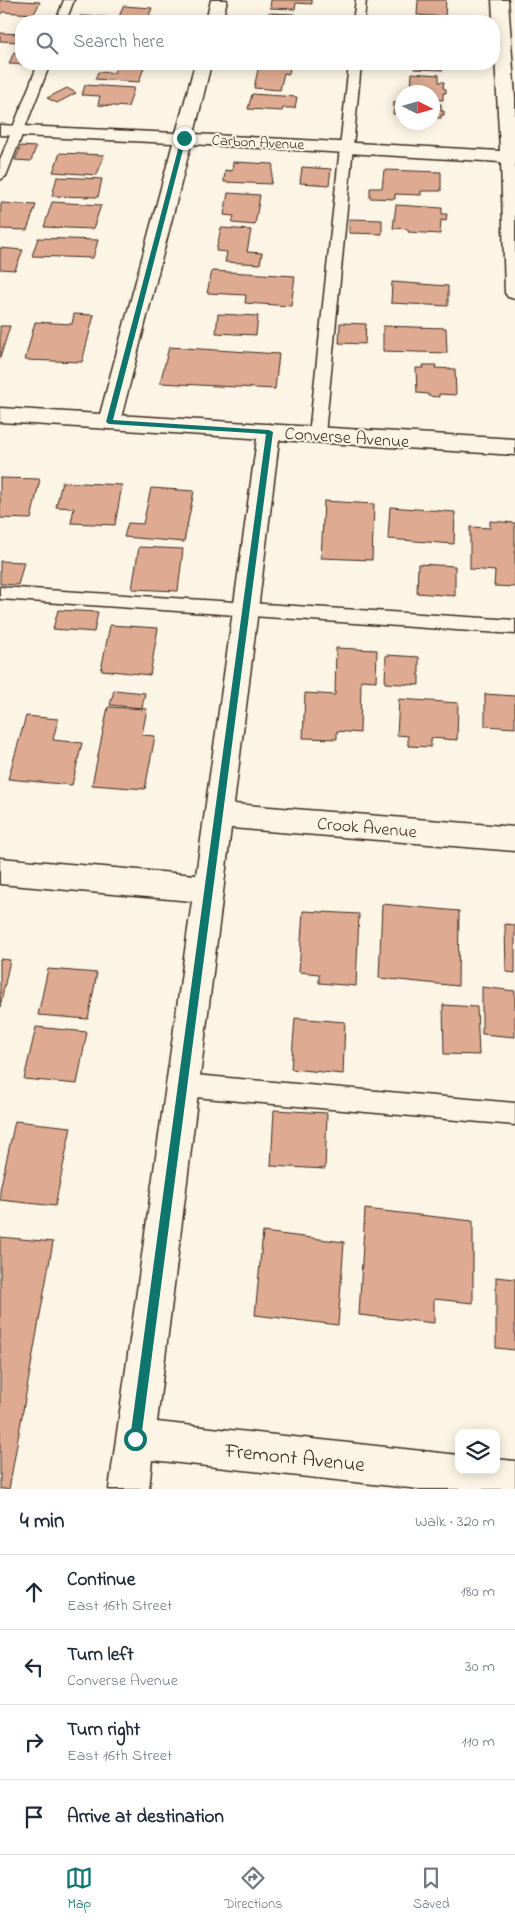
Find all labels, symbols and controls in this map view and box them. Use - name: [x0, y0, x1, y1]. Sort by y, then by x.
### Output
- search box: [15, 15, 500, 70]
- icon: search: [33, 29, 61, 57]
- text: Search here: [73, 29, 164, 56]
- north arrow: [395, 85, 440, 130]
- route end: [173, 127, 196, 150]
- street label: Carbon Avenue: [211, 130, 305, 156]
- street label: Converse Avenue: [284, 422, 411, 456]
- street label: Crook Avenue: [316, 812, 419, 846]
- route start: [124, 1428, 147, 1451]
- map controls: [455, 1429, 500, 1474]
- button: layers: [455, 1429, 500, 1474]
- street label: Fremont Avenue: [222, 1437, 367, 1481]
- text: 4 min: [20, 1507, 64, 1537]
- text: Walk · 320 m: [415, 1510, 495, 1534]
- text: Continue: [67, 1567, 135, 1594]
- icon: ahead: [20, 1578, 48, 1606]
- text: 180 m: [461, 1580, 495, 1604]
- text: East 16th Street: [67, 1594, 172, 1618]
- text: Turn left: [67, 1642, 134, 1669]
- icon: left: [20, 1653, 48, 1681]
- text: 30 m: [465, 1655, 495, 1679]
- text: Converse Avenue: [67, 1669, 178, 1693]
- text: Turn right: [67, 1717, 140, 1744]
- icon: right: [20, 1728, 48, 1756]
- text: 110 m: [461, 1730, 495, 1754]
- text: East 16th Street: [67, 1744, 172, 1768]
- icon: arrive: [20, 1803, 48, 1831]
- text: Arrive at destination: [67, 1804, 224, 1831]
- tab: Map: [65, 1864, 93, 1915]
- tab: Directions: [224, 1864, 282, 1915]
- tab: Saved: [413, 1864, 450, 1915]

